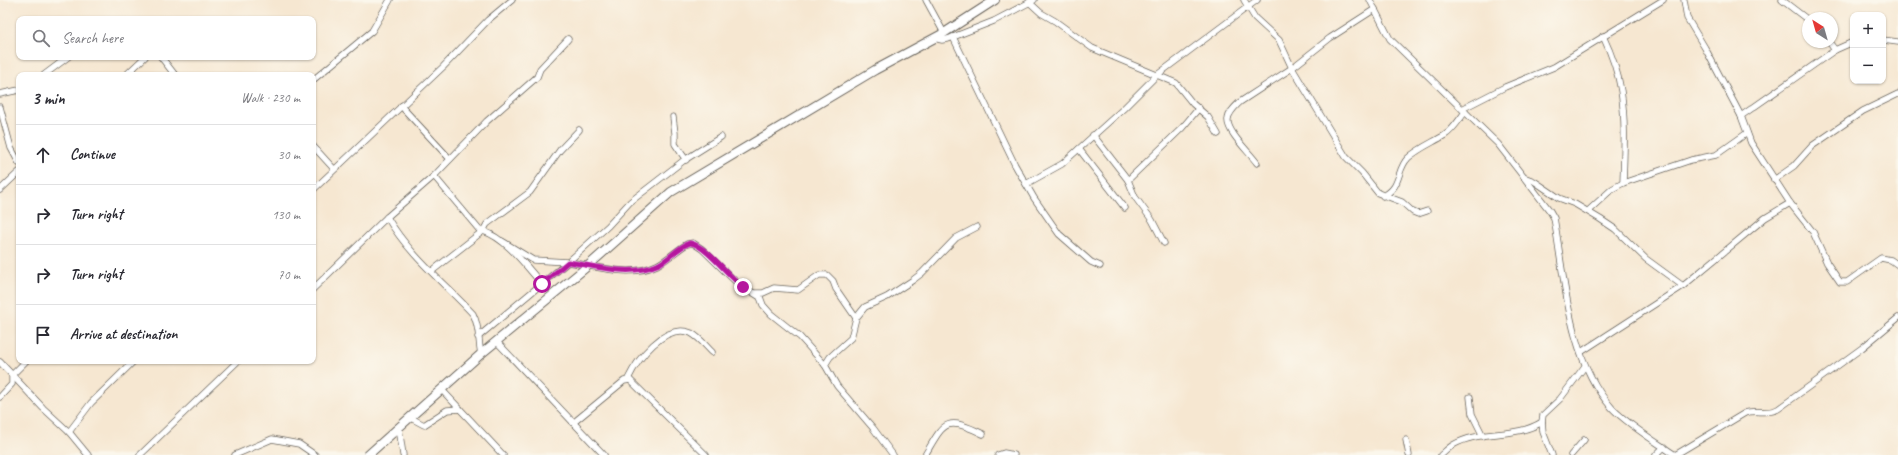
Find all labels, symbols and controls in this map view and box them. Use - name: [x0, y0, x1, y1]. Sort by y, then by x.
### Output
- north arrow: [1802, 12, 1838, 48]
- map controls: [1850, 12, 1886, 84]
- button: +: [1850, 12, 1886, 48]
- search box: [16, 16, 316, 60]
- icon: search: [30, 27, 52, 49]
- text: Search here: [62, 29, 123, 48]
- button: −: [1850, 48, 1886, 84]
- text: 3 min: [32, 88, 65, 109]
- text: Walk · 230 m: [241, 90, 300, 106]
- icon: ahead: [32, 144, 54, 166]
- text: Continue: [70, 145, 115, 164]
- text: 30 m: [278, 147, 300, 163]
- icon: right: [32, 204, 54, 226]
- text: Turn right: [70, 205, 123, 224]
- text: 130 m: [272, 207, 300, 223]
- icon: right: [32, 264, 54, 286]
- text: Turn right: [70, 265, 123, 284]
- text: 70 m: [278, 267, 300, 283]
- route start: [533, 275, 551, 293]
- route end: [734, 278, 752, 296]
- icon: arrive: [32, 324, 54, 346]
- text: Arrive at destination: [70, 325, 177, 344]

